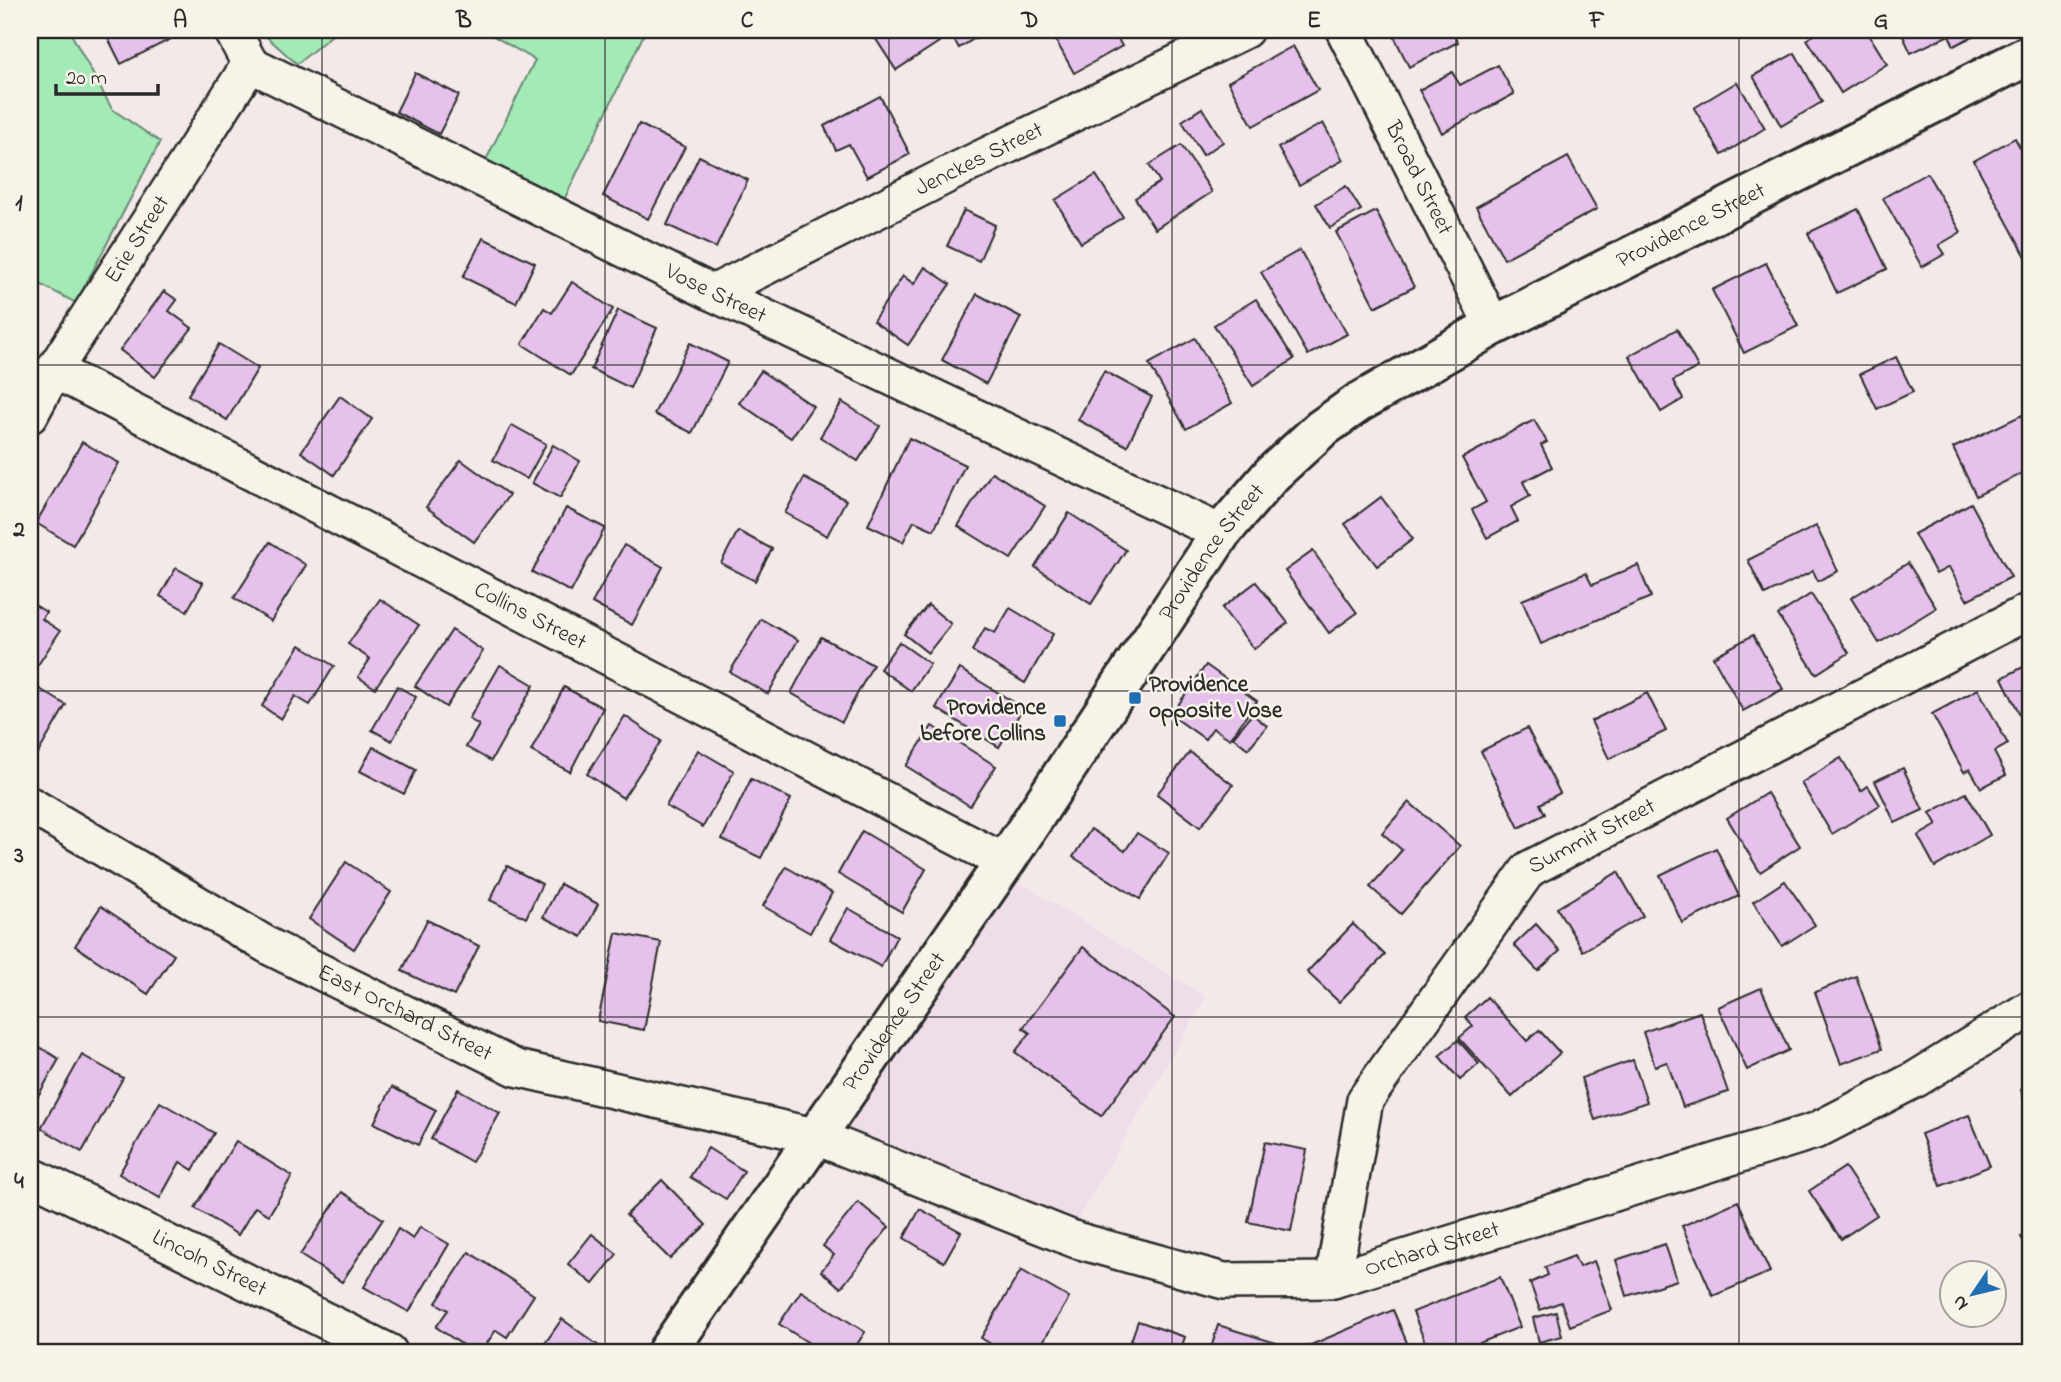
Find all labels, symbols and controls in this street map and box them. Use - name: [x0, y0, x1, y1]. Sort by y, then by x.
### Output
- text: A: [173, 5, 187, 38]
- text: B: [455, 5, 472, 38]
- text: C: [741, 5, 754, 38]
- text: D: [1021, 5, 1038, 38]
- text: E: [1307, 5, 1321, 38]
- text: F: [1589, 5, 1605, 38]
- text: G: [1874, 5, 1888, 38]
- scale bar: [56, 52, 158, 96]
- text: 20 m: [66, 64, 107, 94]
- street label: Jenckes Street: [910, 114, 1049, 205]
- street label: Broad Street: [1376, 115, 1461, 241]
- street label: Providence Street: [1611, 174, 1772, 277]
- text: 1: [15, 188, 23, 221]
- street label: Erie Street: [97, 189, 178, 290]
- street label: Vose Street: [659, 255, 772, 333]
- street label: Providence Street: [1151, 476, 1273, 628]
- text: 2: [12, 514, 25, 547]
- street label: Collins Street: [468, 573, 592, 659]
- place label: Providence opposite Vose: [1149, 669, 1283, 728]
- marker: Providence opposite Vose: [1127, 690, 1143, 706]
- place label: Providence before Collins: [920, 692, 1047, 751]
- marker: Providence before Collins: [1052, 713, 1068, 729]
- street label: Summit Street: [1523, 790, 1662, 883]
- text: 3: [13, 840, 24, 873]
- street label: Providence Street: [835, 945, 955, 1098]
- street label: East Orchard Street: [312, 956, 498, 1070]
- text: 4: [14, 1166, 24, 1199]
- street label: Orchard Street: [1361, 1213, 1504, 1286]
- street label: Lincoln Street: [146, 1221, 273, 1306]
- north arrow: [1938, 1260, 2008, 1330]
- text: N: [1946, 1289, 1976, 1315]

